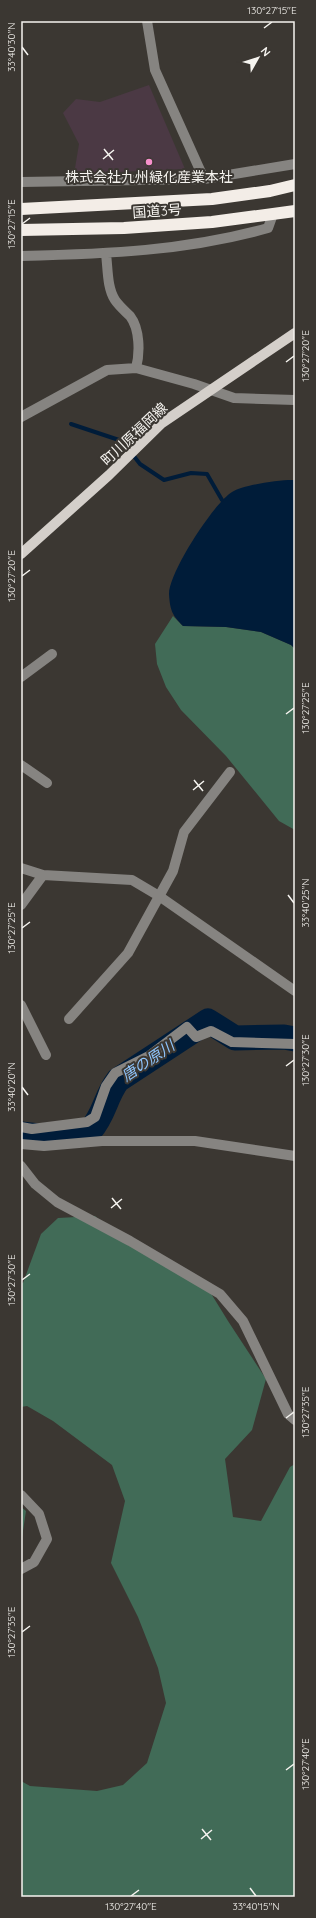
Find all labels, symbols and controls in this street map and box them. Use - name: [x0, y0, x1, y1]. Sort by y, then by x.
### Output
- text: 130°27'15"E: [247, 4, 297, 17]
- text: 33°40'30"N: [5, 22, 18, 72]
- north arrow: [238, 38, 278, 78]
- text: N: [258, 44, 274, 59]
- marker: 株式会社九州緑化産業本社: [144, 157, 154, 167]
- place label: 株式会社九州緑化産業本社: [65, 168, 233, 186]
- text: 130°27'15"E: [5, 199, 18, 249]
- street label: 国道3号: [132, 200, 182, 222]
- text: 130°27'20"E: [299, 330, 312, 382]
- street label: 町川原福岡線: [97, 399, 171, 469]
- text: 130°27'20"E: [5, 550, 18, 602]
- text: 130°27'25"E: [299, 682, 312, 734]
- text: 33°40'25"N: [299, 878, 312, 928]
- text: 130°27'25"E: [5, 902, 18, 954]
- text: 130°27'30"E: [299, 1034, 312, 1086]
- water label: 唐の原川: [118, 1035, 180, 1085]
- text: 33°40'20"N: [5, 1062, 18, 1112]
- text: 130°27'30"E: [5, 1254, 18, 1306]
- text: 130°27'35"E: [299, 1386, 312, 1437]
- text: 130°27'35"E: [5, 1606, 18, 1657]
- text: 130°27'40"E: [299, 1738, 312, 1790]
- text: 130°27'40"E: [105, 1900, 157, 1913]
- text: 33°40'15"N: [232, 1900, 280, 1913]

